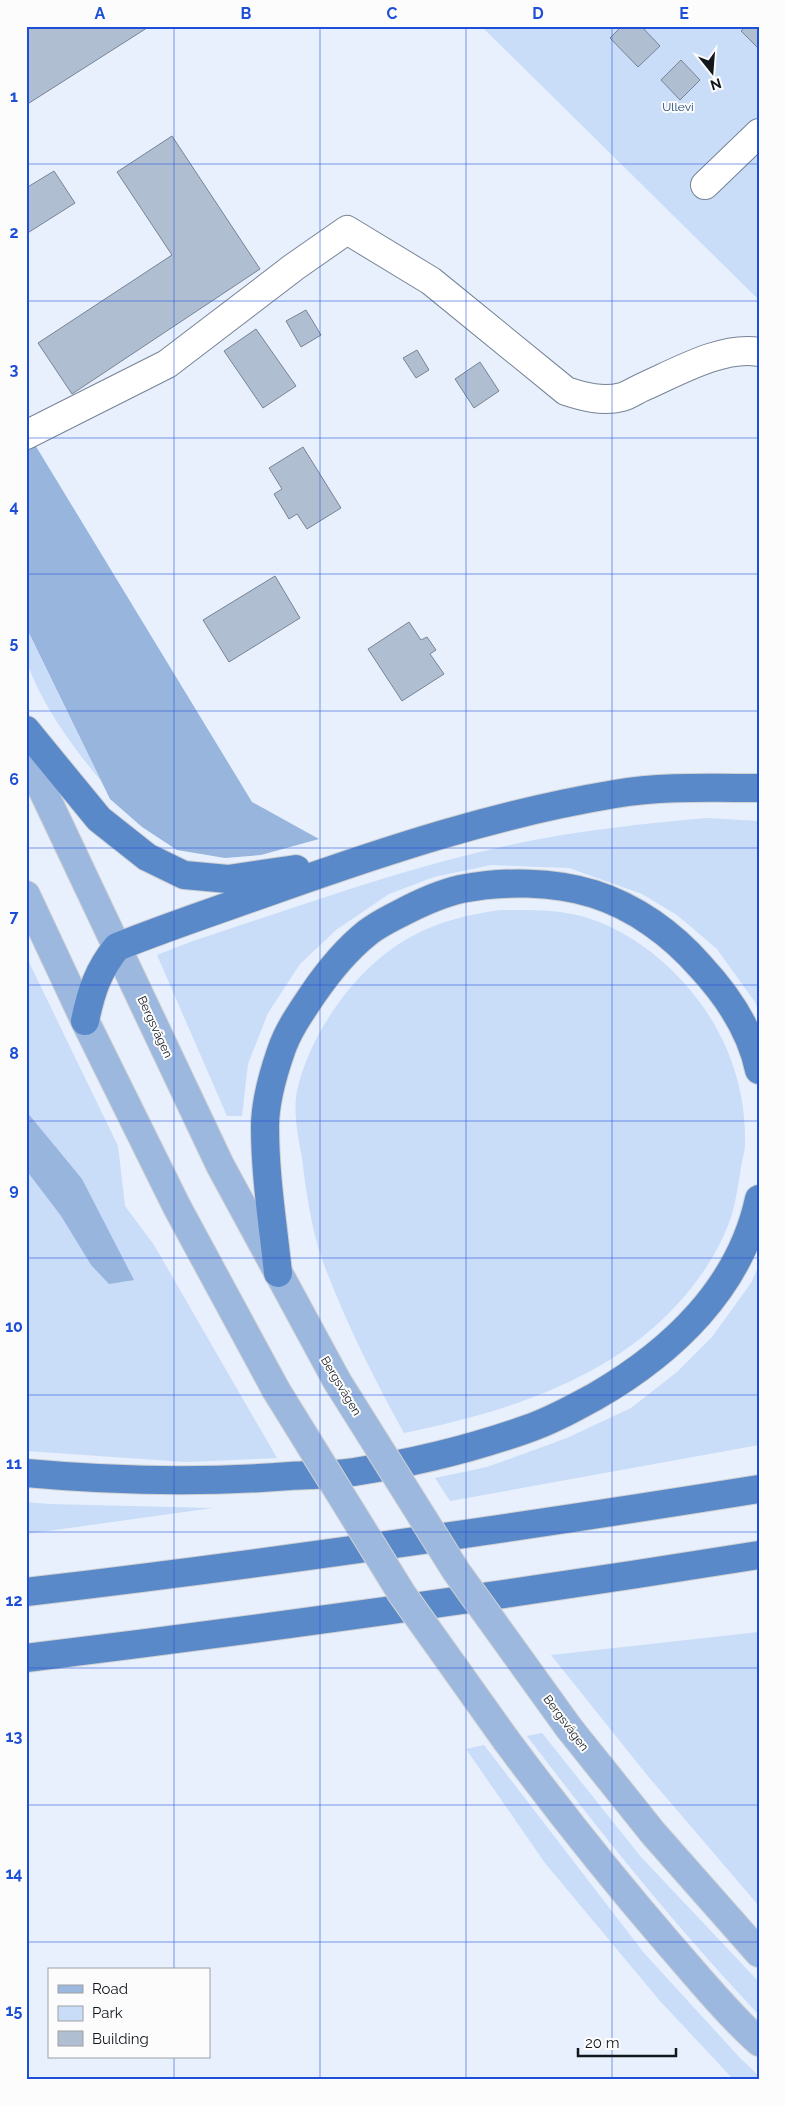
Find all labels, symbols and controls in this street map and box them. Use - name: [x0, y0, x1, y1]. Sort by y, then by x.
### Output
- text: A: [95, 4, 106, 23]
- text: B: [241, 4, 252, 23]
- text: C: [387, 4, 398, 23]
- text: D: [532, 4, 544, 23]
- text: E: [679, 4, 689, 23]
- north arrow: [688, 48, 738, 98]
- text: N: [708, 75, 723, 94]
- text: 1: [10, 87, 18, 106]
- park label: Ullevi: [662, 100, 694, 114]
- text: 2: [9, 223, 19, 242]
- text: 3: [10, 360, 19, 379]
- text: 4: [9, 497, 19, 516]
- text: 5: [10, 633, 19, 652]
- text: 6: [9, 770, 19, 789]
- text: 7: [10, 907, 19, 926]
- street label: Bergsvägen: [135, 994, 175, 1060]
- text: 8: [9, 1044, 19, 1063]
- text: 9: [9, 1180, 19, 1199]
- text: 10: [5, 1317, 23, 1336]
- street label: Bergsvägen: [318, 1354, 364, 1418]
- text: 11: [6, 1454, 22, 1473]
- text: 12: [6, 1591, 22, 1610]
- street label: Bergsvägen: [540, 1692, 592, 1754]
- text: 13: [6, 1727, 22, 1746]
- text: 14: [5, 1864, 23, 1883]
- legend: [48, 1968, 210, 2058]
- text: Road: [92, 1980, 128, 1998]
- text: 15: [6, 2001, 23, 2020]
- text: Park: [92, 2004, 123, 2022]
- scale bar: [578, 2026, 675, 2058]
- text: Building: [92, 2030, 149, 2048]
- text: 20 m: [585, 2034, 620, 2052]

